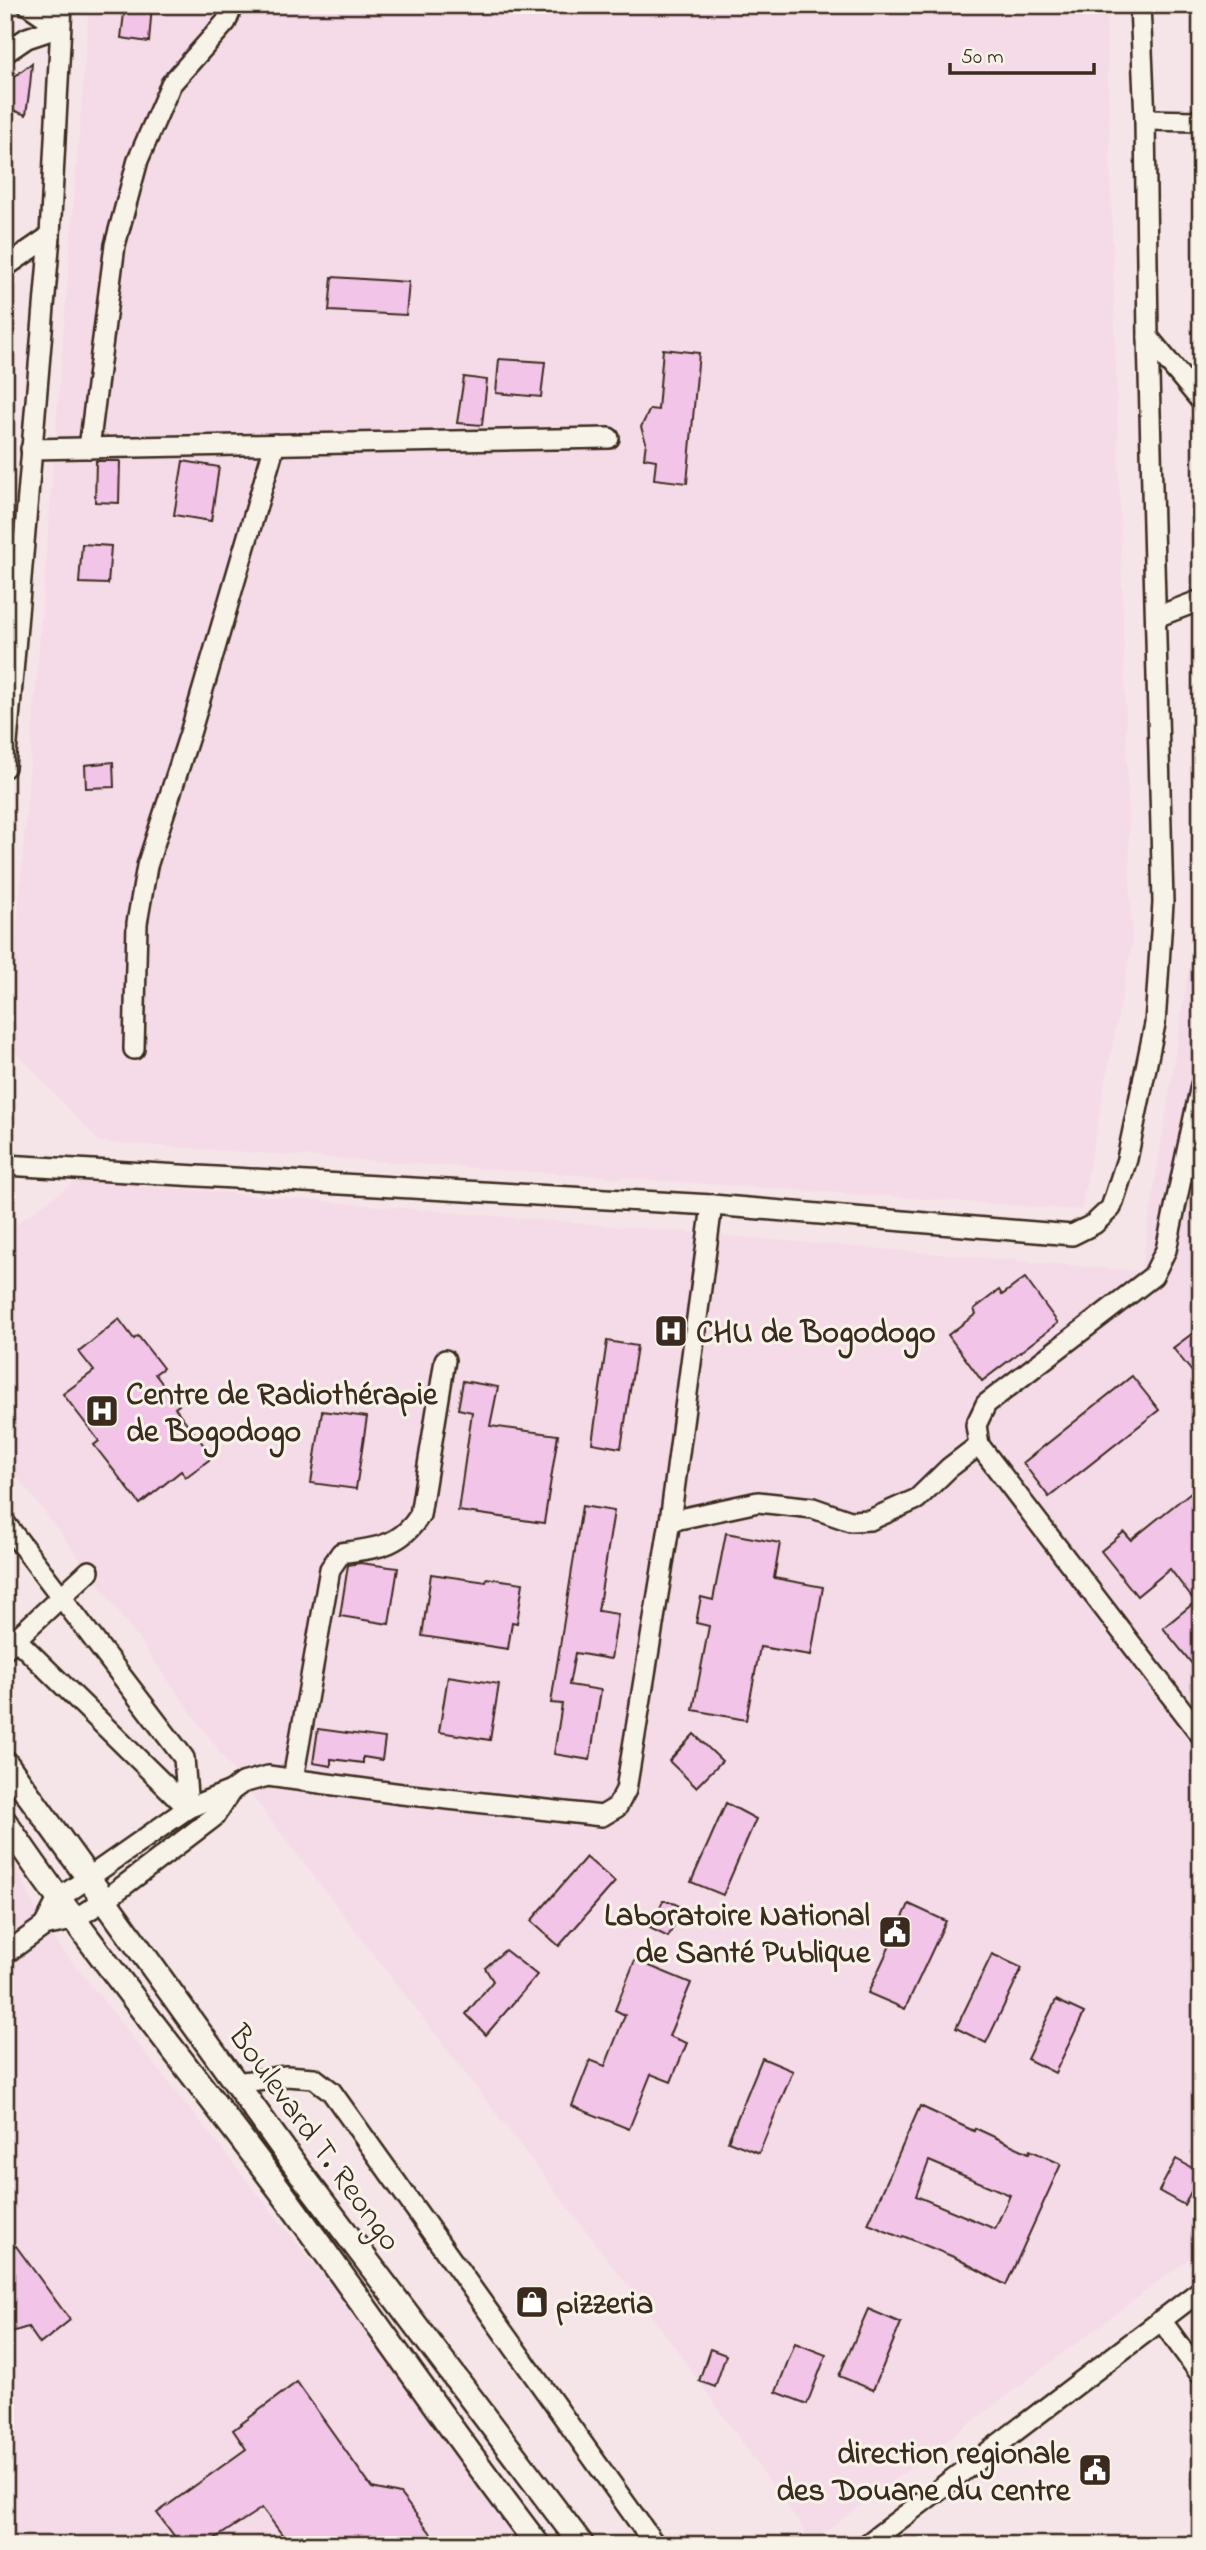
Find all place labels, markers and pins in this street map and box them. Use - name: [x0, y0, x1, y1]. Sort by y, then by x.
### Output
- place label: CHU de Bogodogo: [696, 1311, 936, 1359]
- hospital icon: CHU de Bogodogo: [652, 1312, 690, 1350]
- place label: Centre de Radiothérapie de Bogodogo: [126, 1373, 439, 1458]
- hospital icon: Centre de Radiothérapie de Bogodogo: [83, 1392, 121, 1430]
- place label: Laboratoire National de Santé Publique: [604, 1894, 872, 1978]
- public building icon: Laboratoire National de Santé Publique: [876, 1913, 914, 1951]
- place label: pizzeria: [556, 2282, 653, 2329]
- shop icon: pizzeria: [513, 2283, 551, 2321]
- place label: direction regionale des Douane du centre: [776, 2432, 1072, 2516]
- public building icon: direction regionale des Douane du centre: [1076, 2451, 1114, 2489]

